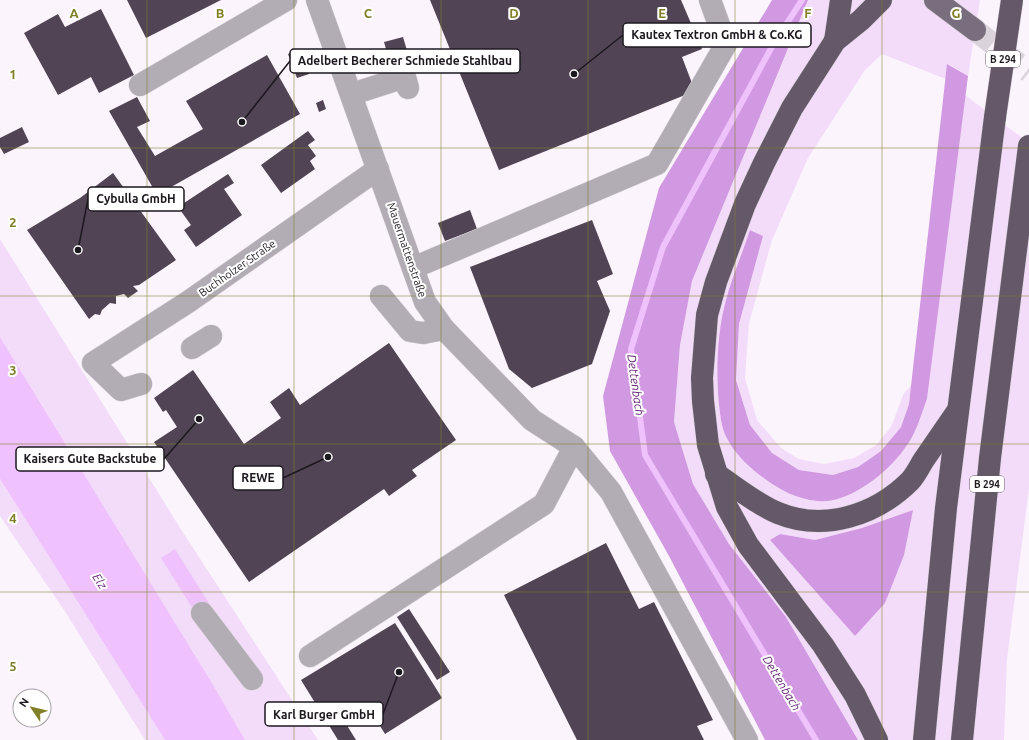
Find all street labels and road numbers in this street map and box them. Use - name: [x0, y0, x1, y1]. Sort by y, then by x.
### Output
- road number: B 294: [986, 51, 1020, 67]
- street label: Mauermattenstraße: [385, 201, 429, 299]
- street label: Buchholzer Straße: [196, 237, 278, 299]
- road number: B 294: [970, 476, 1004, 492]

